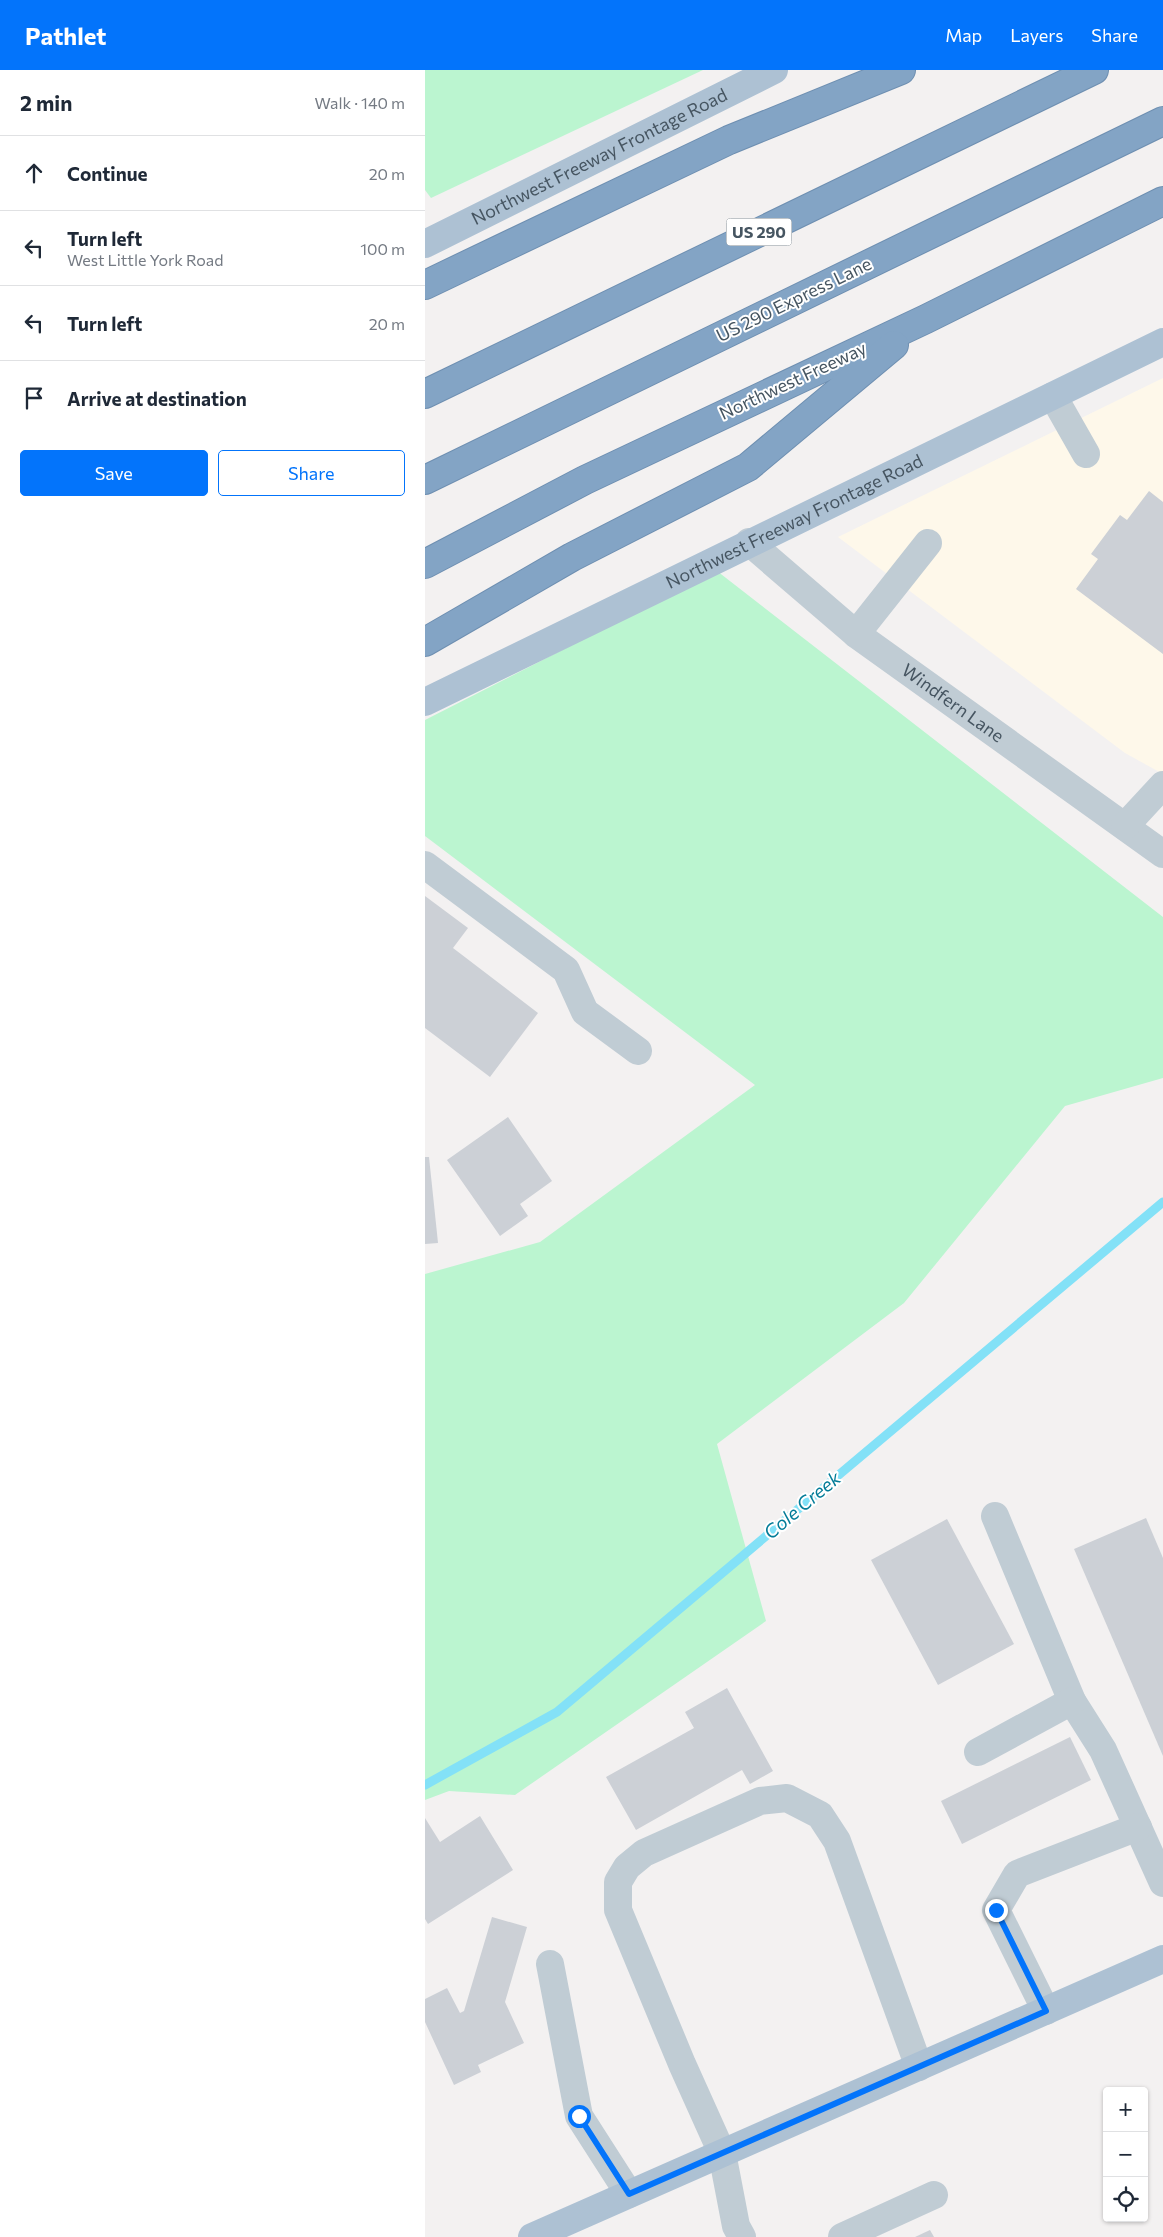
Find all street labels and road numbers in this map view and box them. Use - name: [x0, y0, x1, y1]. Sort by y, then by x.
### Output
- street label: Northwest Freeway Frontage Road: [467, 83, 731, 229]
- road number: US 290: [727, 218, 791, 246]
- street label: US 290 Express Lane: [712, 252, 875, 346]
- street label: Northwest Freeway: [715, 336, 870, 424]
- street label: Northwest Freeway Frontage Road: [662, 449, 926, 593]
- street label: Windfern Lane: [898, 658, 1009, 746]

